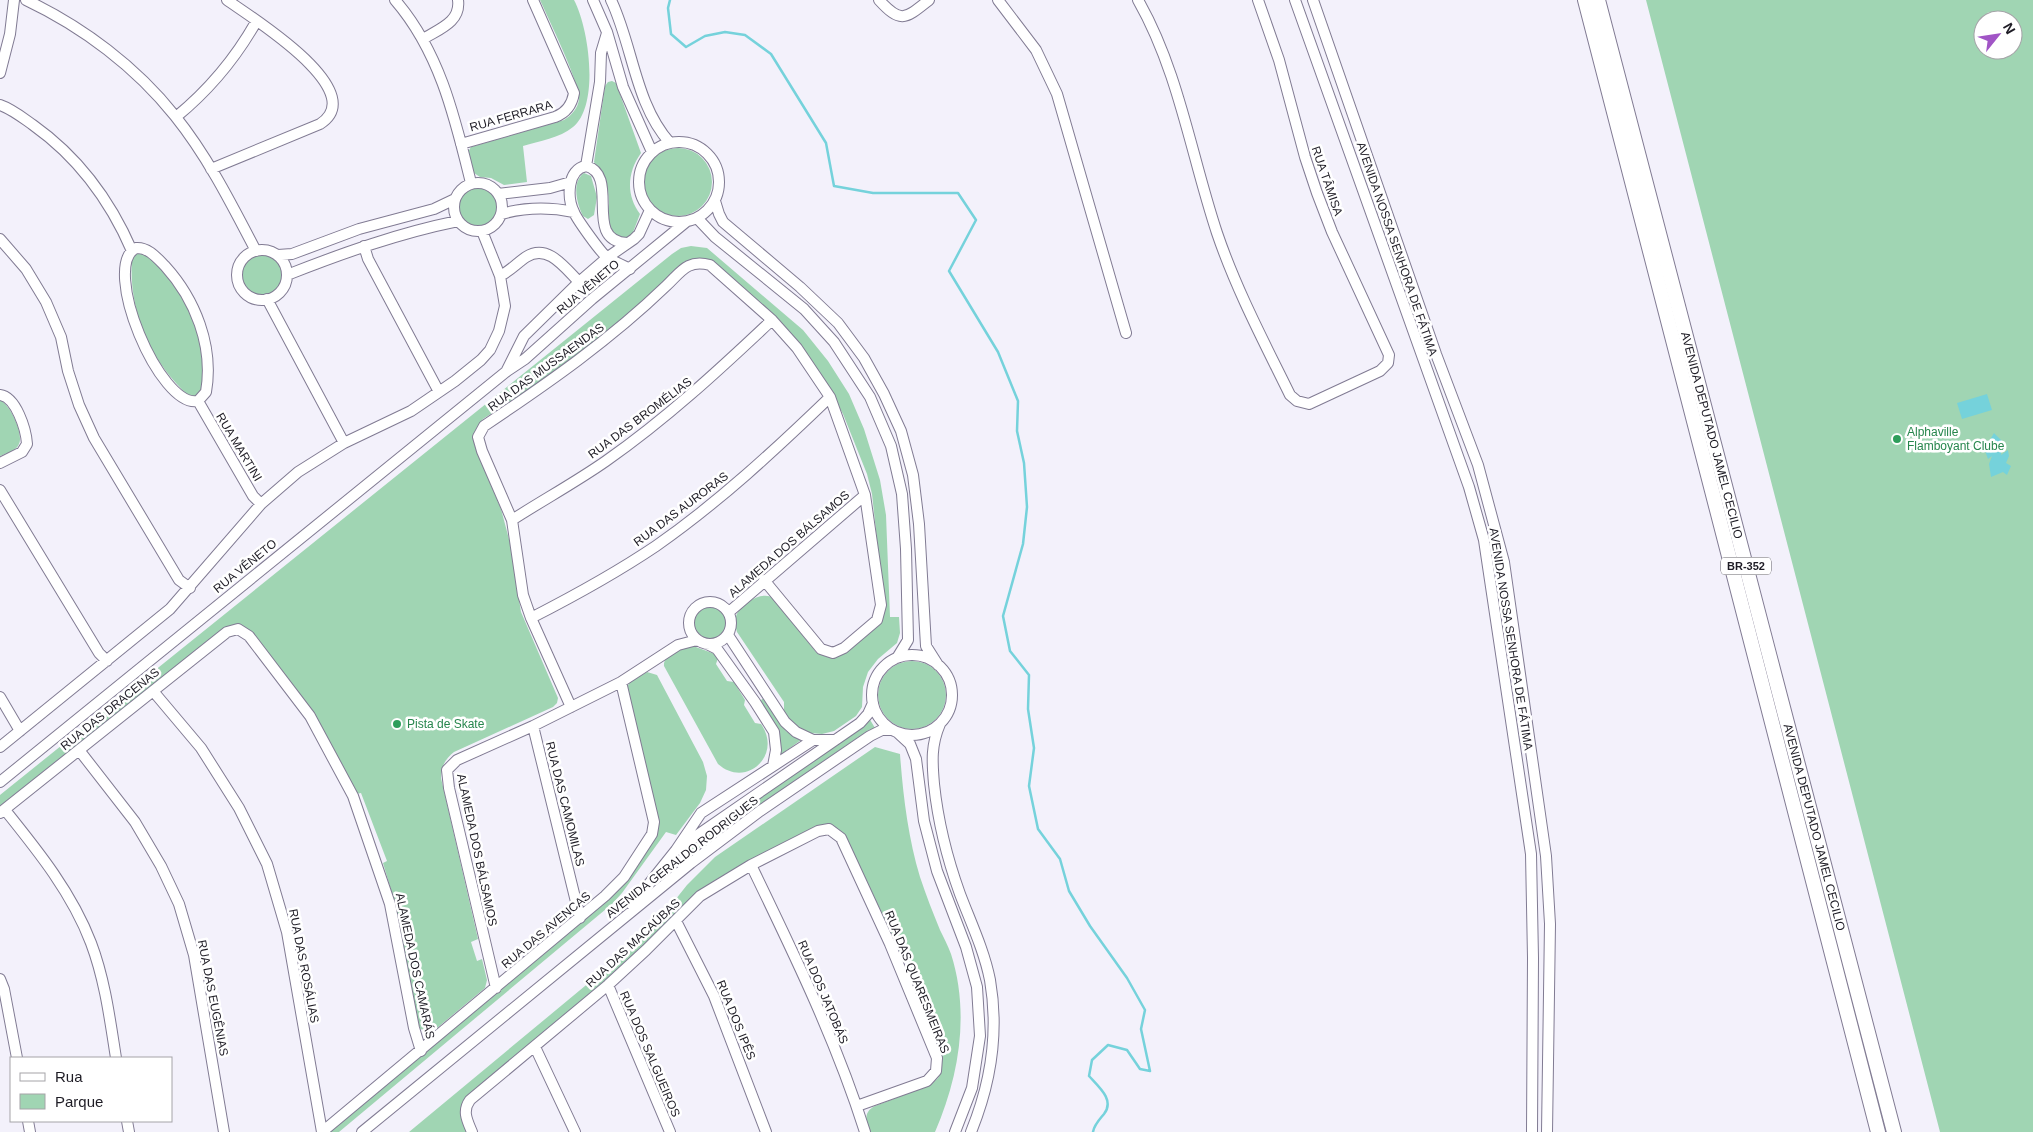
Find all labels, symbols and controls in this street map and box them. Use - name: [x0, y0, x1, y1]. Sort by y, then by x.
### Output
- north arrow: [1973, 10, 2023, 60]
- text: N: [2000, 20, 2019, 37]
- street label: RUA FERRARA: [468, 98, 554, 134]
- street label: AVENIDA NOSSA SENHORA DE FÁTIMA: [1354, 140, 1441, 358]
- street label: RUA TÂMISA: [1309, 144, 1346, 218]
- street label: RUA VÊNETO: [553, 256, 622, 317]
- street label: RUA DAS MUSSAENDAS: [485, 320, 607, 414]
- street label: AVENIDA DEPUTADO JAMEL CECILIO: [1678, 330, 1746, 540]
- street label: RUA DAS BROMÉLIAS: [585, 374, 695, 462]
- street label: RUA MARTINI: [213, 410, 265, 484]
- place label: Alphaville Flamboyant Clube: [1907, 425, 2005, 453]
- marker: Alphaville Flamboyant Clube: [1891, 433, 1903, 445]
- street label: RUA DAS AURORAS: [631, 469, 731, 549]
- street label: ALAMEDA DOS BÁLSAMOS: [725, 487, 852, 600]
- street label: AVENIDA NOSSA SENHORA DE FÁTIMA: [1486, 527, 1537, 751]
- street label: RUA VÊNETO: [210, 536, 279, 596]
- road number: BR-352: [1721, 558, 1771, 574]
- street label: RUA DAS DRACENAS: [58, 665, 162, 753]
- place label: Pista de Skate: [407, 717, 485, 731]
- marker: Pista de Skate: [391, 718, 403, 730]
- street label: AVENIDA DEPUTADO JAMEL CECILIO: [1781, 722, 1848, 932]
- street label: RUA DAS CAMOMILAS: [543, 740, 587, 868]
- street label: ALAMEDA DOS BÁLSAMOS: [454, 772, 501, 927]
- street label: AVENIDA GERALDO RODRIGUES: [603, 793, 761, 921]
- street label: RUA DAS AVENCAS: [499, 889, 593, 971]
- street label: ALAMEDA DOS CAMARÁS: [393, 892, 438, 1040]
- street label: RUA DAS MACAÚBAS: [582, 895, 683, 990]
- street label: RUA DAS ROSÁLIAS: [286, 908, 323, 1024]
- street label: RUA DAS QUARESMEIRAS: [882, 909, 952, 1055]
- street label: RUA DOS JATOBÁS: [795, 938, 852, 1046]
- street label: RUA DAS EUGÊNIAS: [195, 939, 232, 1057]
- street label: RUA DOS IPÊS: [714, 978, 759, 1062]
- street label: RUA DOS SALGUEIROS: [617, 989, 683, 1119]
- legend: [10, 1057, 172, 1122]
- text: Rua: [55, 1068, 83, 1085]
- text: Parque: [55, 1093, 103, 1110]

